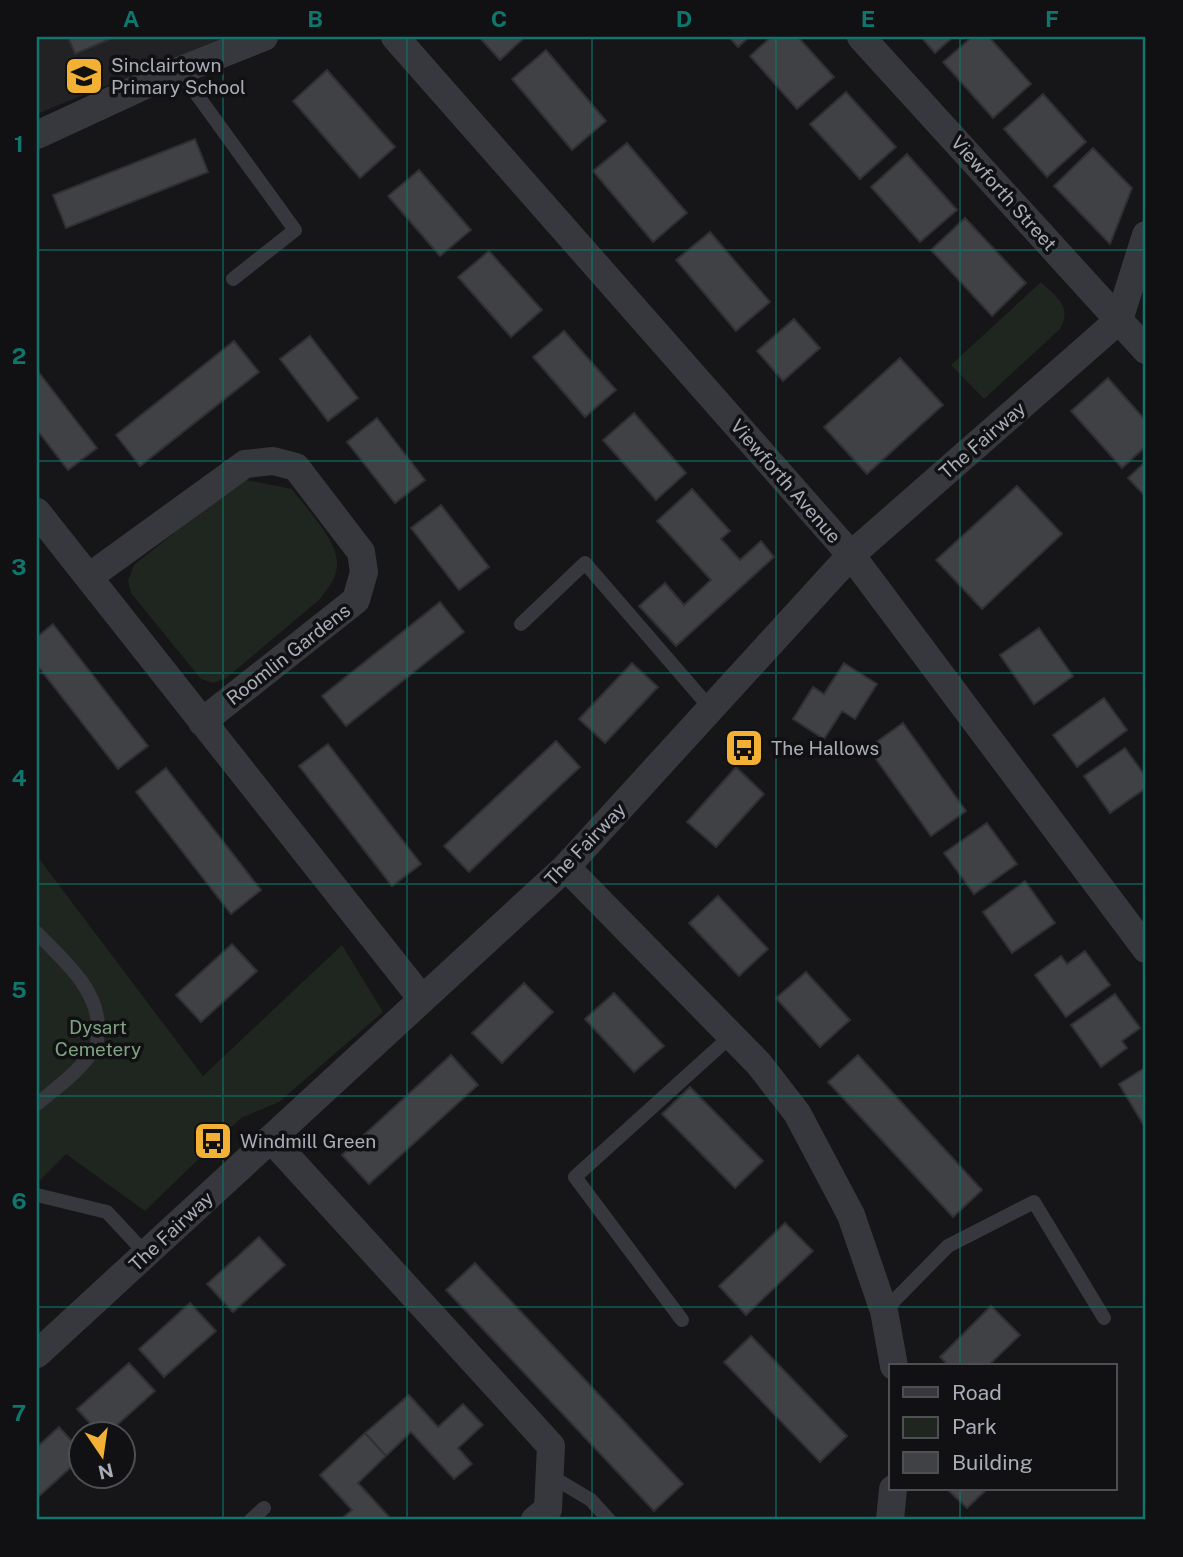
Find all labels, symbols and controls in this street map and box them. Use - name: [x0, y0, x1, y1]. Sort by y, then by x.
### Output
- text: A: [123, 5, 140, 32]
- text: B: [307, 5, 323, 32]
- text: C: [491, 5, 507, 32]
- text: D: [676, 5, 692, 32]
- text: E: [861, 5, 875, 32]
- text: F: [1045, 5, 1059, 32]
- place label: Sinclairtown Primary School: [111, 54, 246, 98]
- school or university icon: Sinclairtown Primary School: [63, 55, 105, 97]
- text: 1: [14, 130, 24, 157]
- street label: Viewforth Street: [947, 131, 1061, 255]
- text: 2: [12, 342, 26, 369]
- street label: The Fairway: [935, 397, 1029, 483]
- street label: Viewforth Avenue: [726, 415, 846, 547]
- text: 3: [11, 553, 27, 580]
- street label: Roomlin Gardens: [222, 599, 354, 709]
- bus stop icon: The Hallows: [723, 727, 765, 769]
- place label: The Hallows: [771, 737, 879, 759]
- text: 4: [11, 764, 27, 791]
- street label: The Fairway: [540, 798, 630, 890]
- text: 5: [11, 976, 27, 1003]
- park label: Dysart Cemetery: [55, 1016, 141, 1060]
- bus stop icon: Windmill Green: [192, 1120, 234, 1162]
- place label: Windmill Green: [240, 1130, 376, 1152]
- text: 6: [11, 1187, 27, 1214]
- street label: The Fairway: [125, 1187, 217, 1275]
- legend: [889, 1364, 1116, 1490]
- text: Road: [952, 1380, 1002, 1405]
- text: 7: [12, 1399, 26, 1426]
- text: Park: [952, 1414, 997, 1439]
- north arrow: [66, 1420, 136, 1490]
- text: Building: [952, 1450, 1033, 1475]
- text: N: [96, 1459, 116, 1484]

